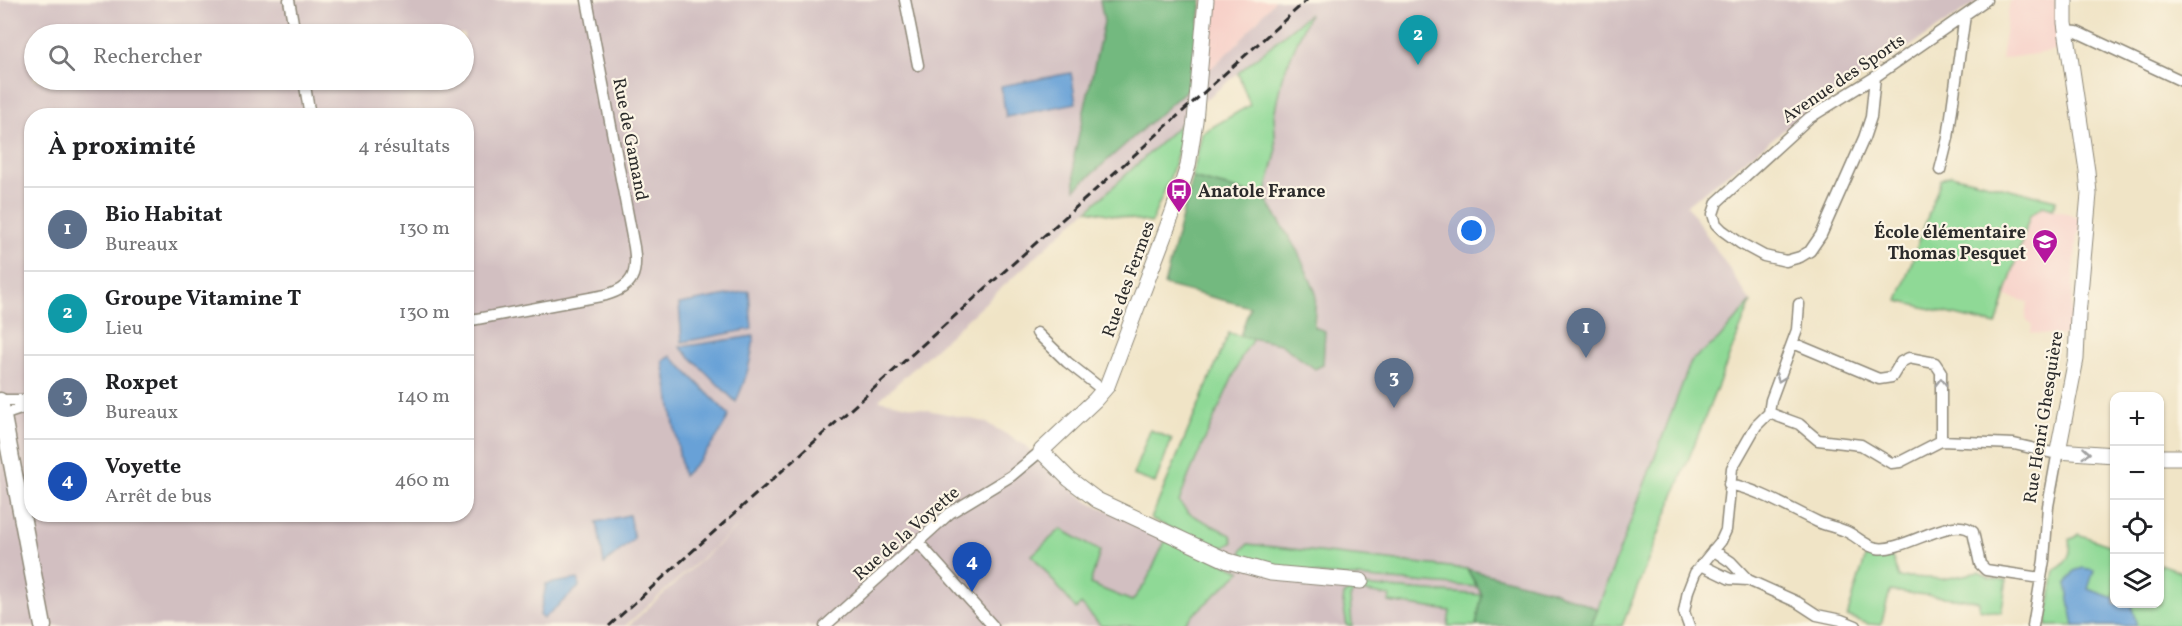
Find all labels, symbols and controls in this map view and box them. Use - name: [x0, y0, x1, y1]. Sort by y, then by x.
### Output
- pin: 2: [1398, 16, 1438, 65]
- search box: [24, 24, 474, 90]
- street label: Avenue des Sports: [1777, 29, 1910, 130]
- icon: search: [45, 41, 78, 74]
- text: Rechercher: [93, 42, 202, 73]
- street label: Rue de Gamand: [605, 76, 654, 203]
- text: À proximité: [48, 129, 196, 165]
- text: 4 résultats: [358, 133, 450, 161]
- bus stop icon: Anatole France: [1164, 176, 1194, 214]
- place label: Anatole France: [1198, 180, 1325, 205]
- text: Bio Habitat: [105, 200, 222, 231]
- text: 1: [63, 215, 72, 243]
- text: 130 m: [399, 215, 450, 243]
- your location: [1457, 216, 1486, 245]
- street label: Rue des Fermes: [1097, 218, 1162, 341]
- place label: École élémentaire Thomas Pesquet: [1874, 221, 2026, 267]
- school or university icon: École élémentaire Thomas Pesquet: [2030, 227, 2060, 265]
- text: Bureaux: [105, 231, 178, 259]
- text: Groupe Vitamine T: [105, 284, 301, 315]
- text: 2: [62, 299, 73, 327]
- text: 130 m: [399, 299, 450, 327]
- pin: 1: [1566, 308, 1606, 358]
- text: Lieu: [105, 315, 143, 343]
- street label: Rue Henri Ghesquière: [2019, 329, 2070, 505]
- pin: 3: [1374, 358, 1414, 408]
- text: Roxpet: [105, 368, 178, 399]
- one-way arrow: [1774, 372, 1787, 383]
- one-way arrow: [1934, 378, 1947, 387]
- text: 3: [62, 383, 73, 411]
- text: 140 m: [397, 383, 450, 411]
- map controls: [2110, 392, 2164, 608]
- button: +: [2110, 392, 2164, 446]
- text: Bureaux: [105, 399, 178, 427]
- one-way arrow: [2081, 446, 2091, 459]
- button: −: [2110, 446, 2164, 500]
- text: Voyette: [105, 452, 181, 483]
- text: 4: [61, 467, 74, 495]
- text: 460 m: [394, 467, 450, 495]
- street label: Rue de la Voyette: [849, 481, 965, 587]
- text: Arrêt de bus: [105, 483, 212, 511]
- button: locate: [2110, 500, 2164, 554]
- pin: 4: [952, 542, 992, 592]
- button: layers: [2110, 554, 2164, 608]

